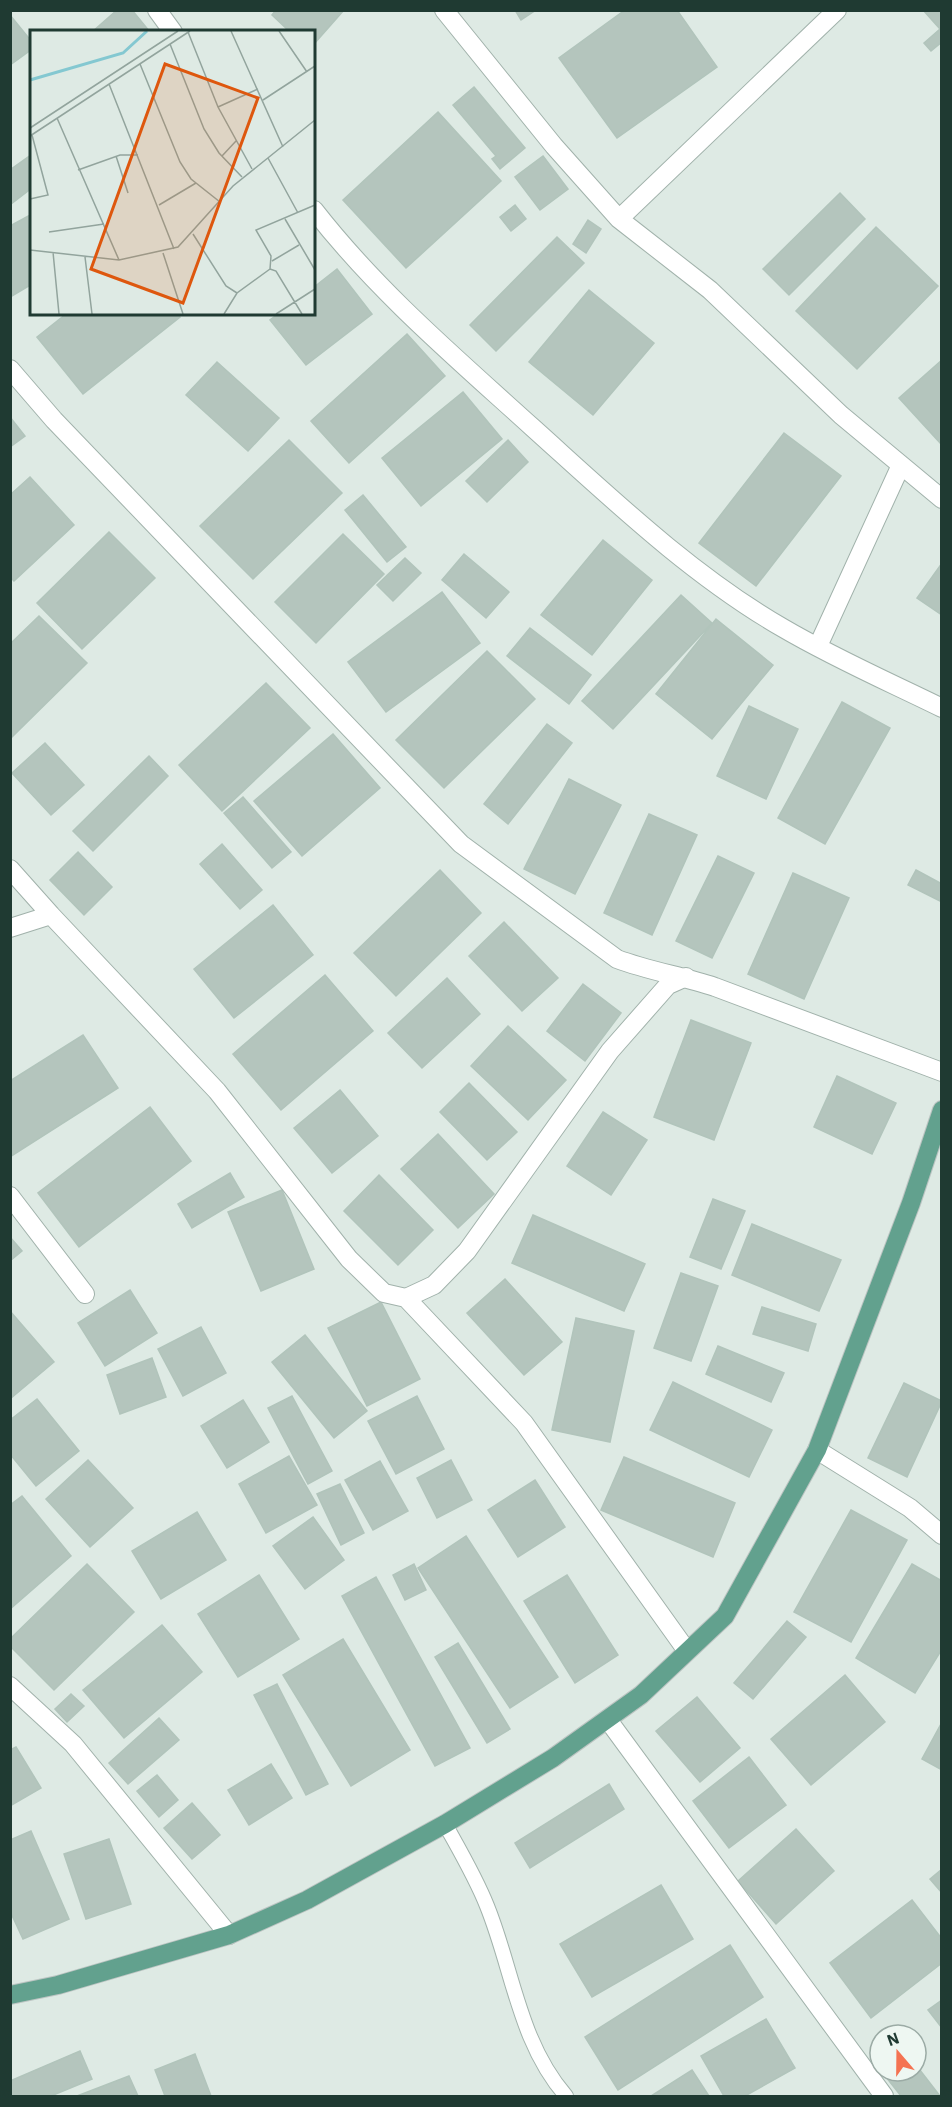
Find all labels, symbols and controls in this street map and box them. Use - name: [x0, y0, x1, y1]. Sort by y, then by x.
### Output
- inset map: [30, 30, 315, 315]
- north arrow: [868, 2023, 928, 2083]
- text: N: [884, 2028, 902, 2050]

